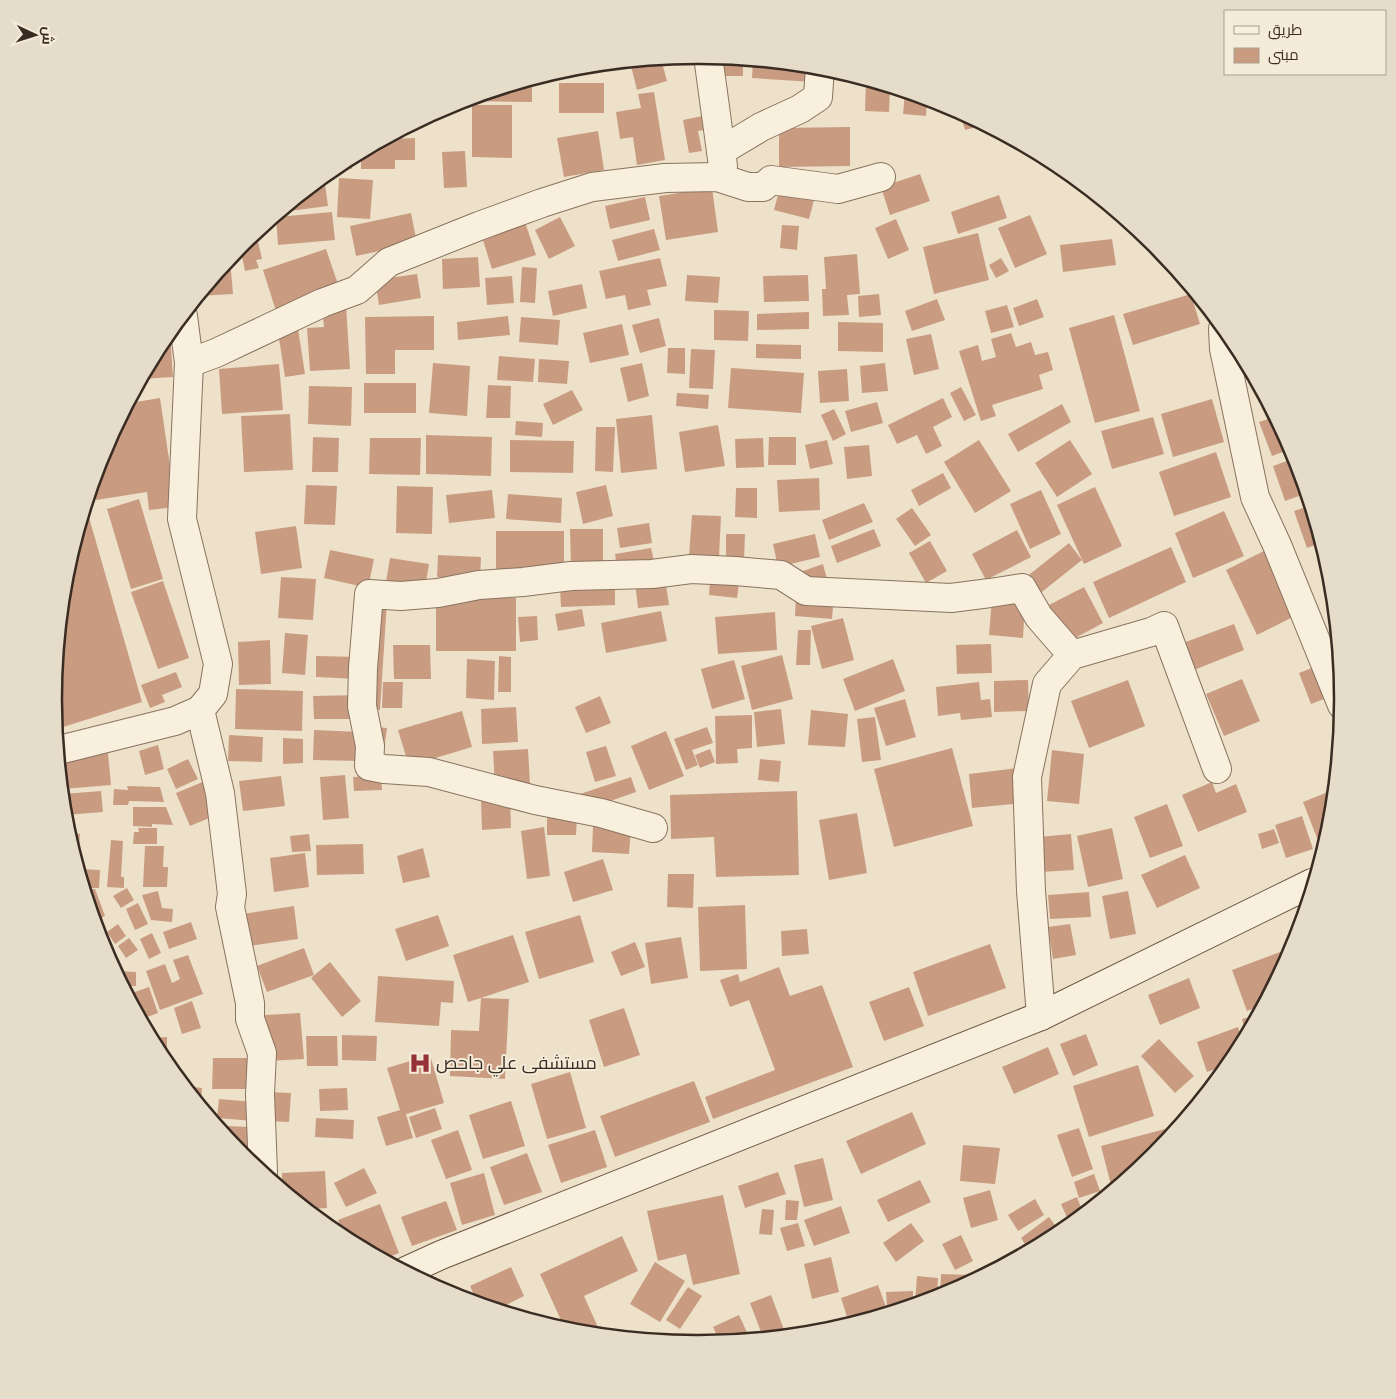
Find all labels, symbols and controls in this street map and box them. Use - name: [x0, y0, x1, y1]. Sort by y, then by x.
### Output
- north arrow: [10, 10, 60, 60]
- legend: [1224, 10, 1386, 75]
- text: طريق: [1268, 19, 1302, 40]
- text: ش: [38, 26, 59, 46]
- text: مبنى: [1268, 44, 1299, 65]
- hospital icon: مستشفى علي جاحص: [407, 1050, 433, 1076]
- place label: مستشفى علي جاحص: [436, 1050, 597, 1077]

